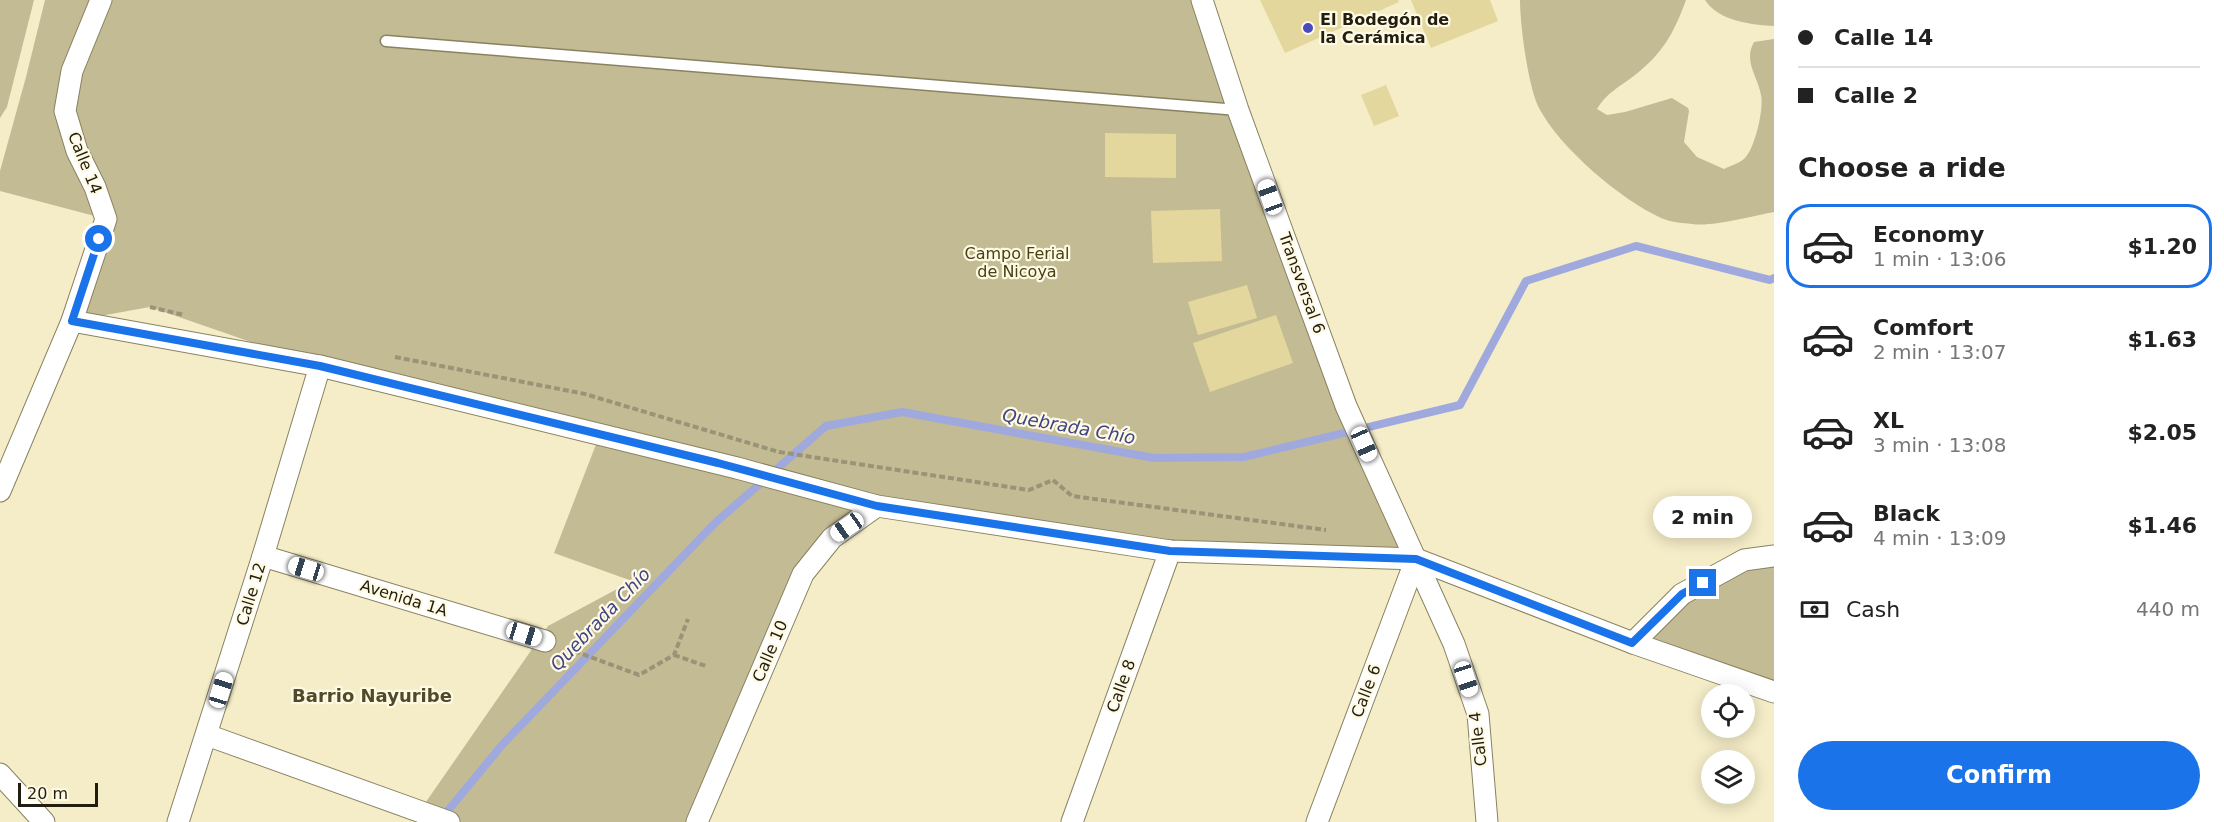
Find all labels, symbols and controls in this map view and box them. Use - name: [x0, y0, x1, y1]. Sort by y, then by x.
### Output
- place label: El Bodegón de la Cerámica: [1320, 10, 1449, 47]
- marker: El Bodegón de la Cerámica: [1301, 21, 1315, 35]
- text: Calle 14: [1834, 25, 1933, 50]
- text: Calle 2: [1834, 83, 1918, 108]
- street label: Calle 14: [64, 129, 106, 197]
- text: Choose a ride: [1798, 152, 2006, 183]
- car: [1255, 177, 1285, 217]
- icon: car: [1801, 219, 1855, 273]
- text: Economy: [1873, 222, 1984, 247]
- route start: [85, 225, 112, 252]
- street label: Transversal 6: [1275, 229, 1329, 336]
- text: $1.20: [2127, 234, 2197, 259]
- park label: Campo Ferial de Nicoya: [964, 244, 1070, 281]
- text: 1 min · 13:06: [1873, 247, 2007, 271]
- icon: car: [1801, 312, 1855, 366]
- text: Comfort: [1873, 315, 1973, 340]
- text: $1.63: [2127, 327, 2197, 352]
- text: 2 min · 13:07: [1873, 340, 2007, 364]
- water label: Quebrada Chío: [1001, 404, 1137, 448]
- icon: car: [1801, 405, 1855, 459]
- text: XL: [1873, 408, 1904, 433]
- text: $2.05: [2127, 420, 2197, 445]
- car: [1348, 424, 1380, 464]
- text: 3 min · 13:08: [1873, 433, 2007, 457]
- callout: 2 min: [1654, 496, 1752, 538]
- icon: car: [1801, 498, 1855, 552]
- text: Black: [1873, 501, 1940, 526]
- text: 2 min: [1671, 505, 1734, 529]
- car: [827, 509, 867, 545]
- text: $1.46: [2127, 513, 2197, 538]
- text: 4 min · 13:09: [1873, 526, 2007, 550]
- car: [286, 555, 326, 583]
- street label: Calle 12: [232, 560, 270, 628]
- water label: Quebrada Chío: [546, 563, 654, 675]
- route end: [1689, 569, 1716, 596]
- street label: Avenida 1A: [358, 576, 450, 620]
- icon: cash: [1798, 593, 1831, 626]
- text: Cash: [1846, 597, 1900, 622]
- text: 440 m: [2136, 597, 2200, 621]
- street label: Calle 10: [749, 617, 791, 685]
- car: [504, 620, 544, 648]
- street label: Calle 8: [1103, 657, 1139, 715]
- car: [1452, 659, 1480, 699]
- street label: Calle 6: [1347, 662, 1385, 720]
- car: [207, 670, 235, 710]
- map controls: [1701, 684, 1755, 804]
- button: locate: [1701, 684, 1755, 738]
- district label: Barrio Nayuribe: [292, 685, 452, 706]
- street label: Calle 4: [1465, 711, 1491, 767]
- button: Confirm: [1798, 741, 2200, 810]
- button: layers: [1701, 750, 1755, 804]
- scale bar: [18, 780, 98, 808]
- text: 20 m: [27, 784, 68, 803]

